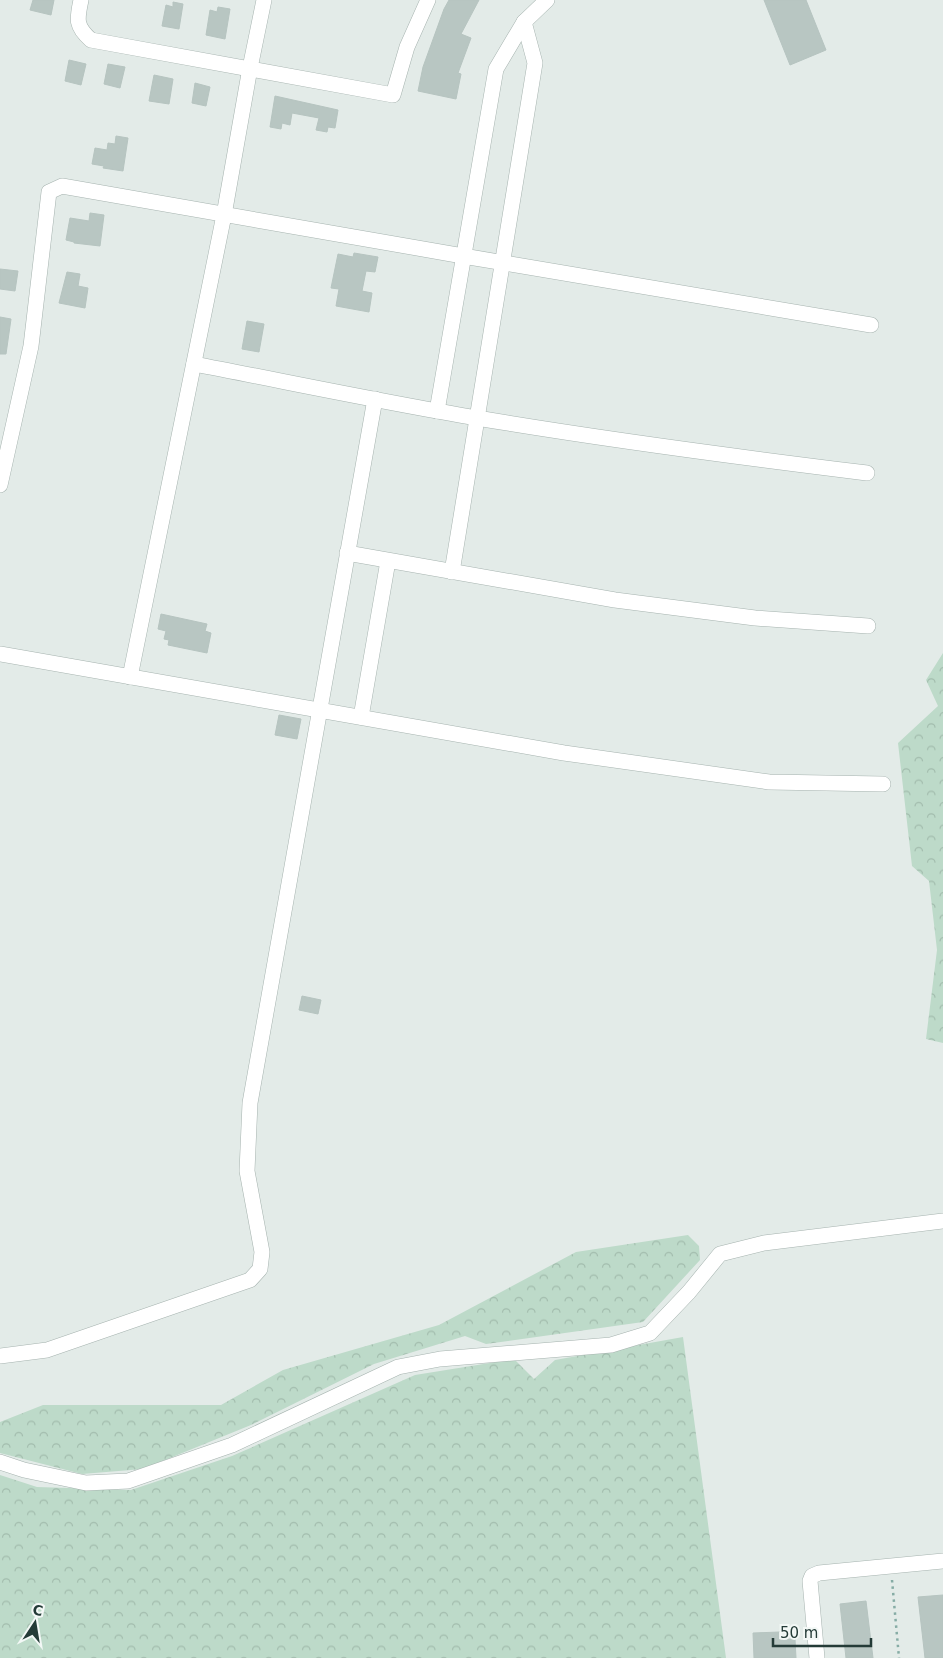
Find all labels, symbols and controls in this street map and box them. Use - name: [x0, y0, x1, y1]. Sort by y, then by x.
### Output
- north arrow: [10, 1598, 60, 1648]
- text: С: [31, 1601, 44, 1619]
- scale bar: [773, 1616, 870, 1648]
- text: 50 m: [780, 1624, 818, 1642]

